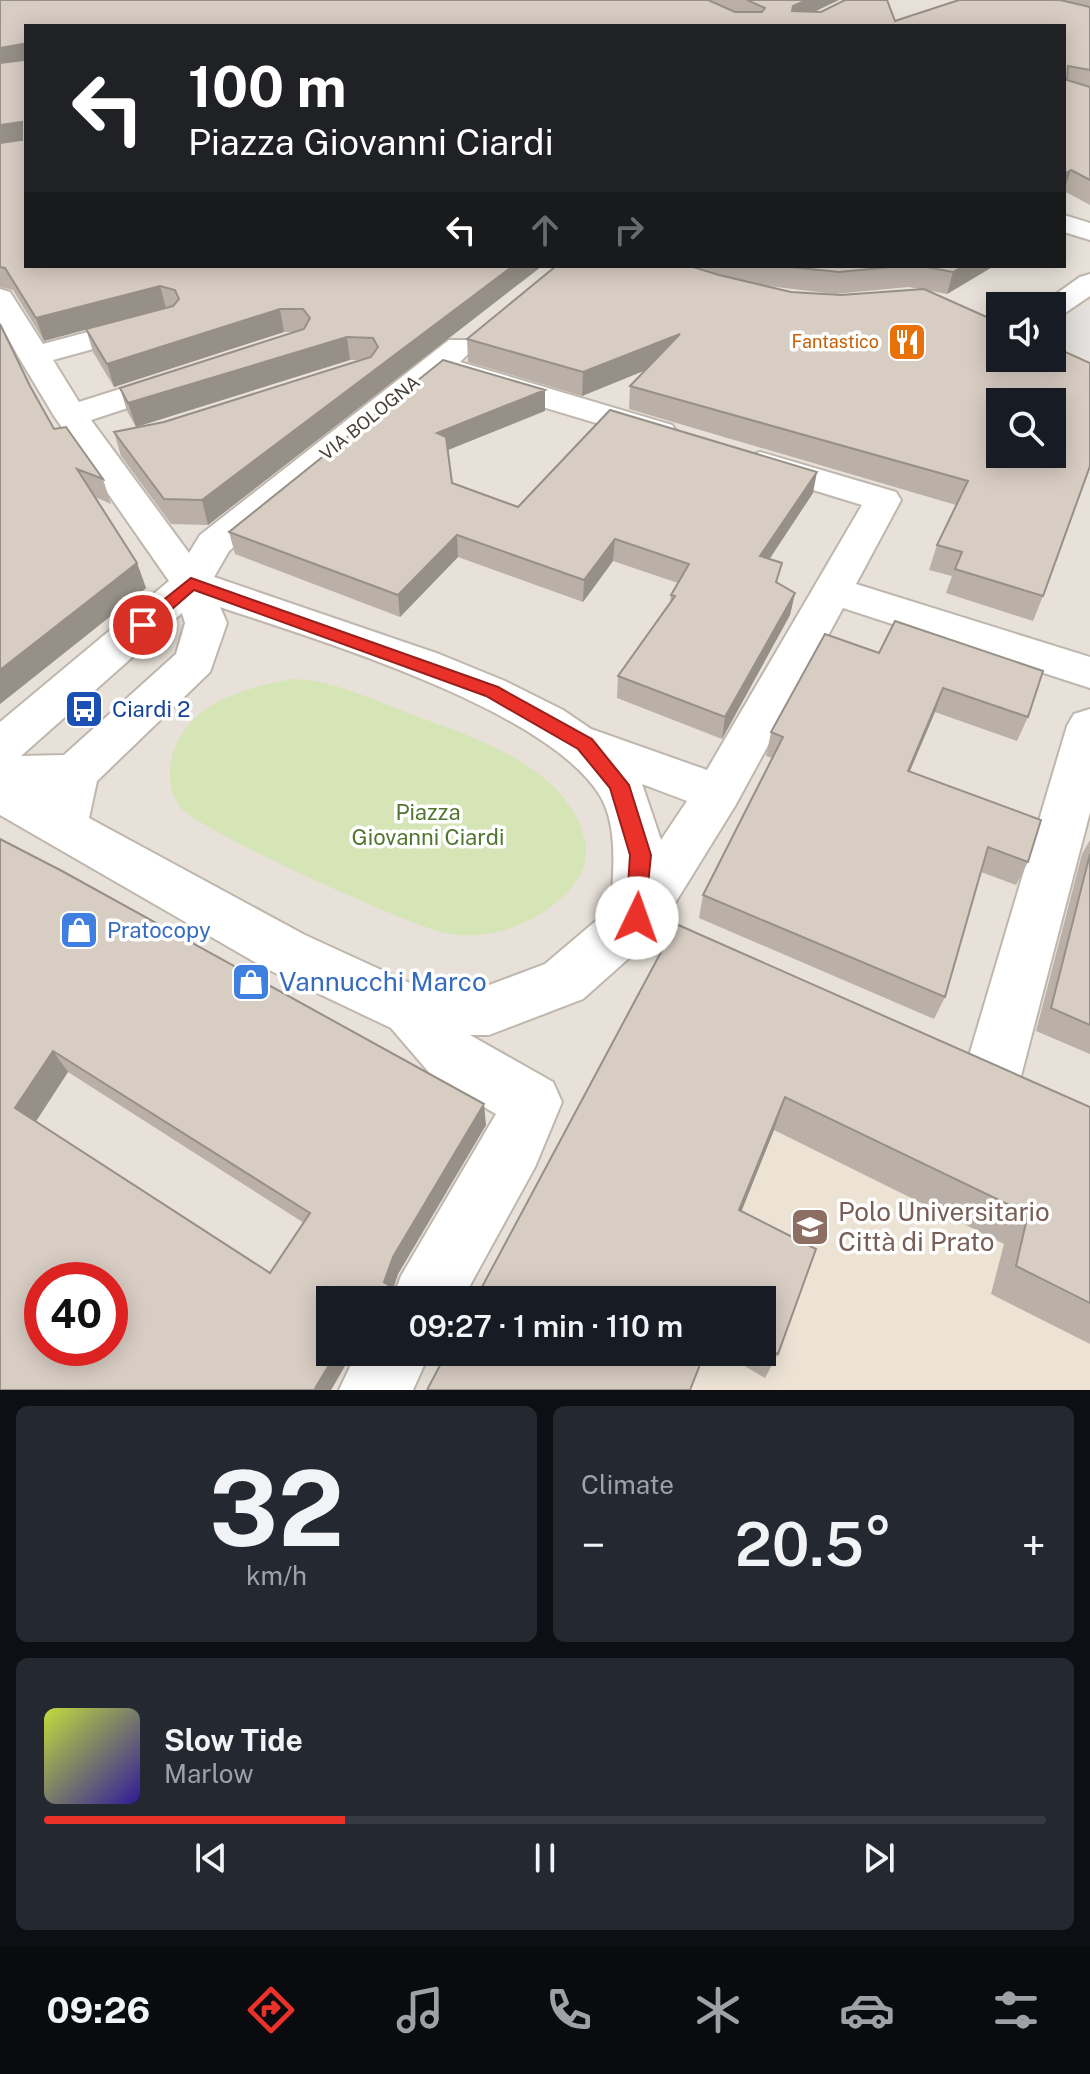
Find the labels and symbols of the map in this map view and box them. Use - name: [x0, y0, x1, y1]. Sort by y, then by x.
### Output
- restaurant icon: Fantastico: [886, 321, 928, 363]
- place label: Fantastico: [791, 331, 879, 352]
- street label: VIA BOLOGNA: [316, 371, 424, 464]
- pin: [109, 591, 177, 659]
- bus stop icon: Ciardi 2: [63, 688, 105, 730]
- place label: Ciardi 2: [112, 696, 190, 722]
- park label: Piazza Giovanni Ciardi: [352, 799, 504, 850]
- position arrow: [595, 876, 679, 960]
- shop icon: Pratocopy: [58, 909, 100, 951]
- place label: Pratocopy: [107, 917, 211, 943]
- shop icon: Vannucchi Marco: [230, 961, 272, 1003]
- place label: Vannucchi Marco: [279, 966, 487, 997]
- place label: Polo Universitario Città di Prato: [838, 1196, 1050, 1257]
- school or university icon: Polo Universitario Città di Prato: [789, 1206, 831, 1248]
- speed limit sign: 40: [24, 1262, 128, 1366]

